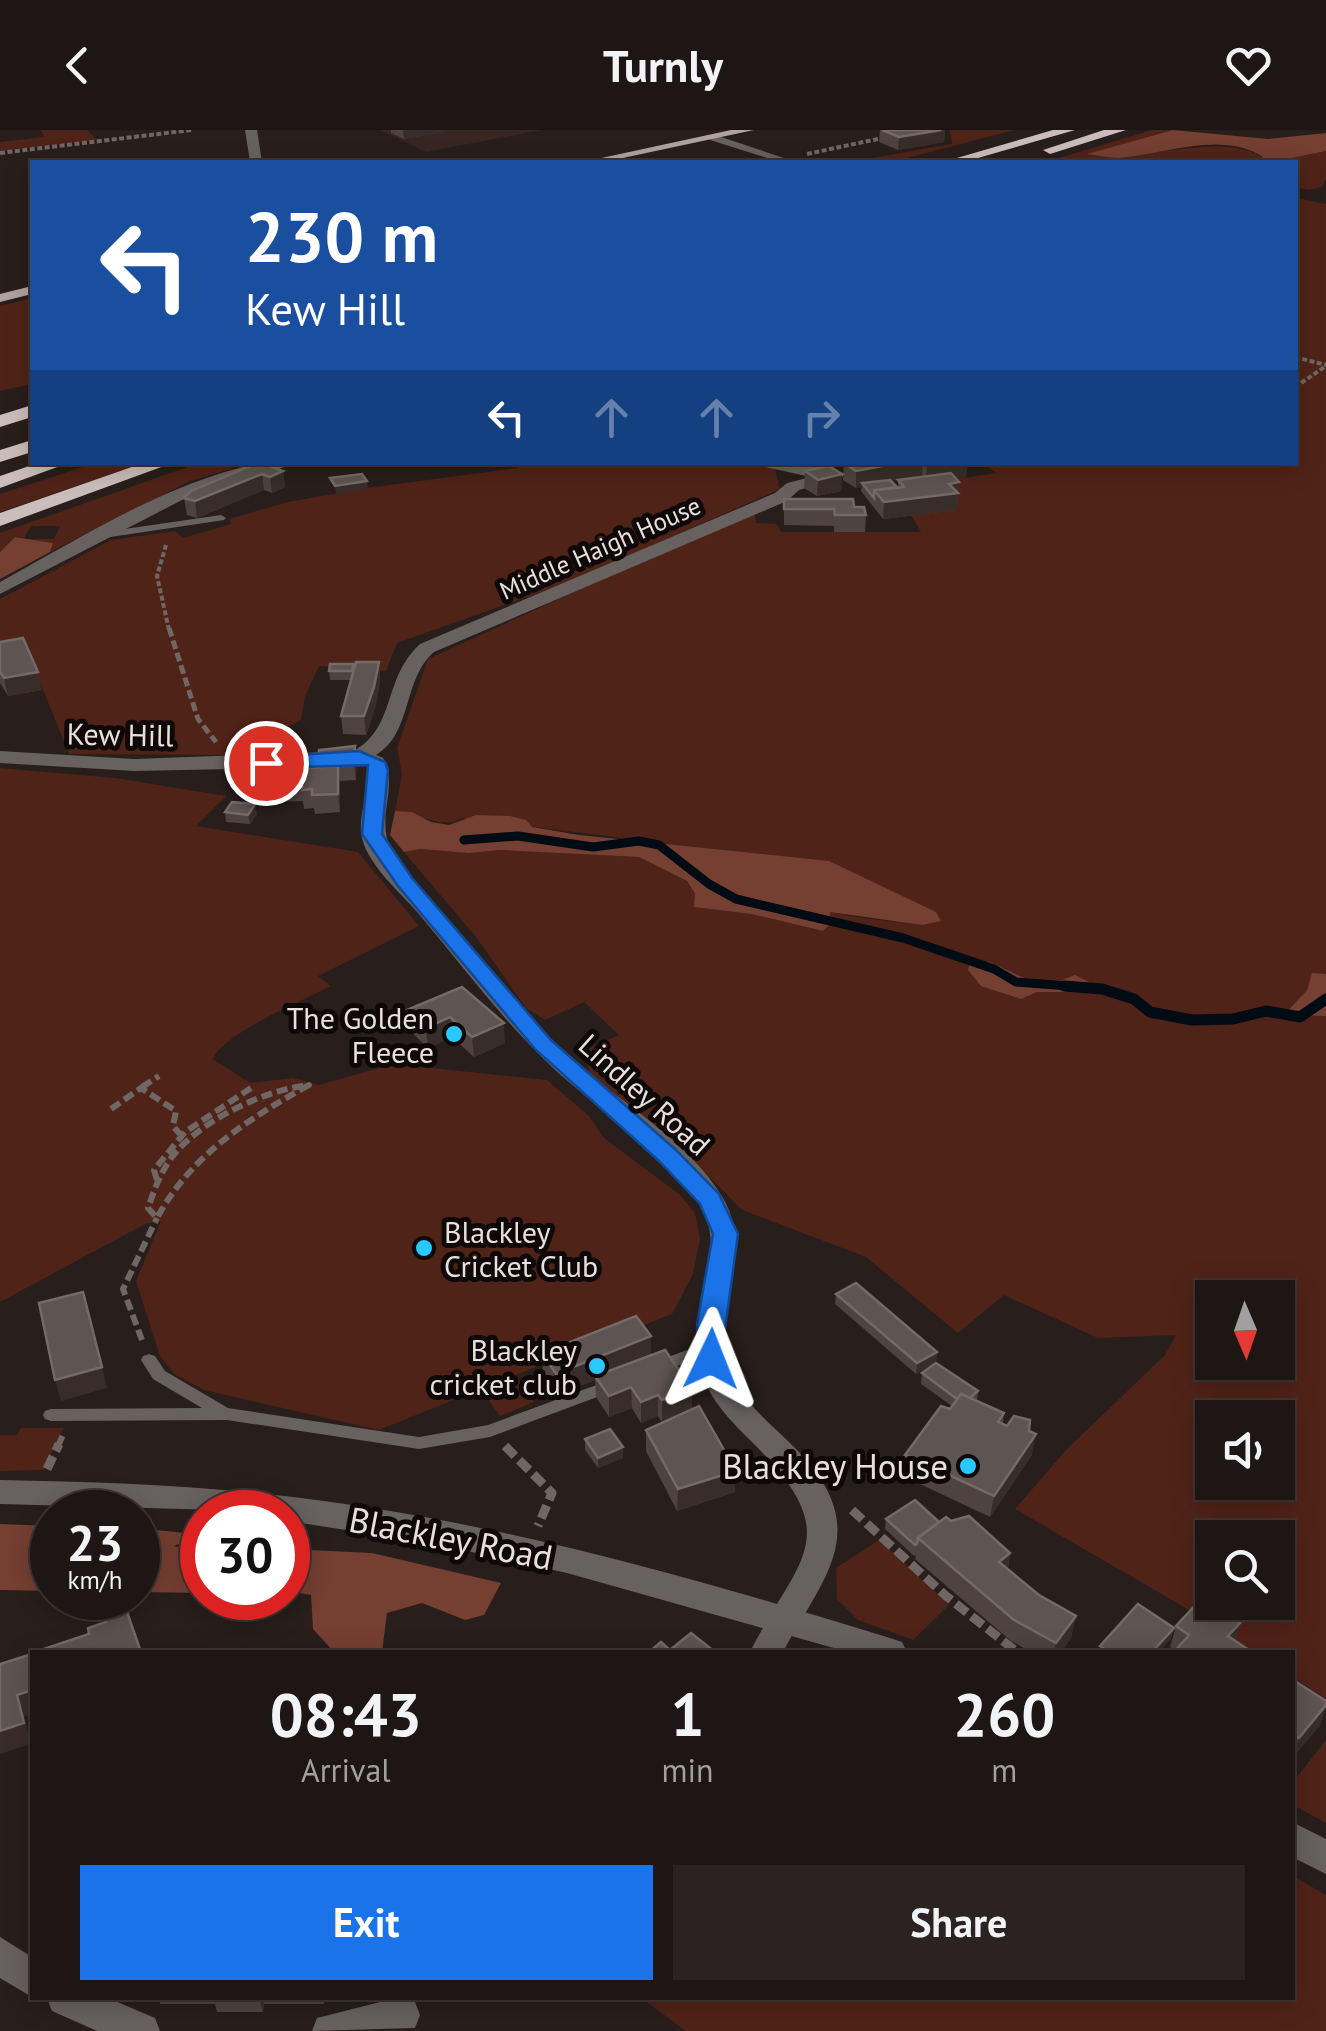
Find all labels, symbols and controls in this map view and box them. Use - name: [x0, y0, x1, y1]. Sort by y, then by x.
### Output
- text: Turnly: [603, 36, 723, 94]
- icon: back: [50, 38, 105, 93]
- icon: heart: [1221, 38, 1276, 93]
- text: 230 m: [245, 191, 438, 281]
- icon: left: [80, 200, 210, 330]
- text: Kew Hill: [245, 279, 405, 337]
- icon: left: [479, 390, 534, 445]
- icon: ahead: [584, 390, 639, 445]
- icon: ahead: [689, 390, 744, 445]
- icon: right: [794, 390, 849, 445]
- street label: Middle Haigh House: [495, 489, 705, 607]
- street label: Kew Hill: [66, 714, 174, 754]
- pin: [224, 721, 309, 806]
- icon: arrive: [239, 736, 294, 791]
- place label: The Golden Fleece: [287, 998, 434, 1071]
- marker: The Golden Fleece: [443, 1023, 465, 1045]
- street label: Lindley Road: [571, 1025, 719, 1163]
- place label: Blackley Cricket Club: [444, 1212, 598, 1285]
- marker: Blackley Cricket Club: [413, 1237, 435, 1259]
- north arrow: [1195, 1280, 1295, 1380]
- map controls: [1195, 1280, 1295, 1620]
- position arrow: [659, 1307, 763, 1411]
- place label: Blackley cricket club: [430, 1330, 577, 1403]
- marker: Blackley cricket club: [586, 1355, 608, 1377]
- button: sound: [1195, 1400, 1295, 1500]
- place label: Blackley House: [722, 1443, 948, 1489]
- marker: Blackley House: [957, 1455, 979, 1477]
- speed limit sign: 30: [180, 1490, 310, 1620]
- street label: Blackley Road: [345, 1496, 557, 1580]
- text: 23: [67, 1510, 123, 1575]
- button: search: [1195, 1520, 1295, 1620]
- text: km/h: [68, 1564, 122, 1596]
- text: 08:43: [270, 1675, 422, 1753]
- text: 1: [671, 1675, 705, 1753]
- text: 260: [953, 1675, 1055, 1753]
- text: Arrival: [301, 1749, 391, 1791]
- text: min: [662, 1749, 714, 1791]
- text: m: [991, 1749, 1017, 1791]
- button: Exit: [80, 1865, 653, 1980]
- button: Share: [673, 1865, 1245, 1980]

